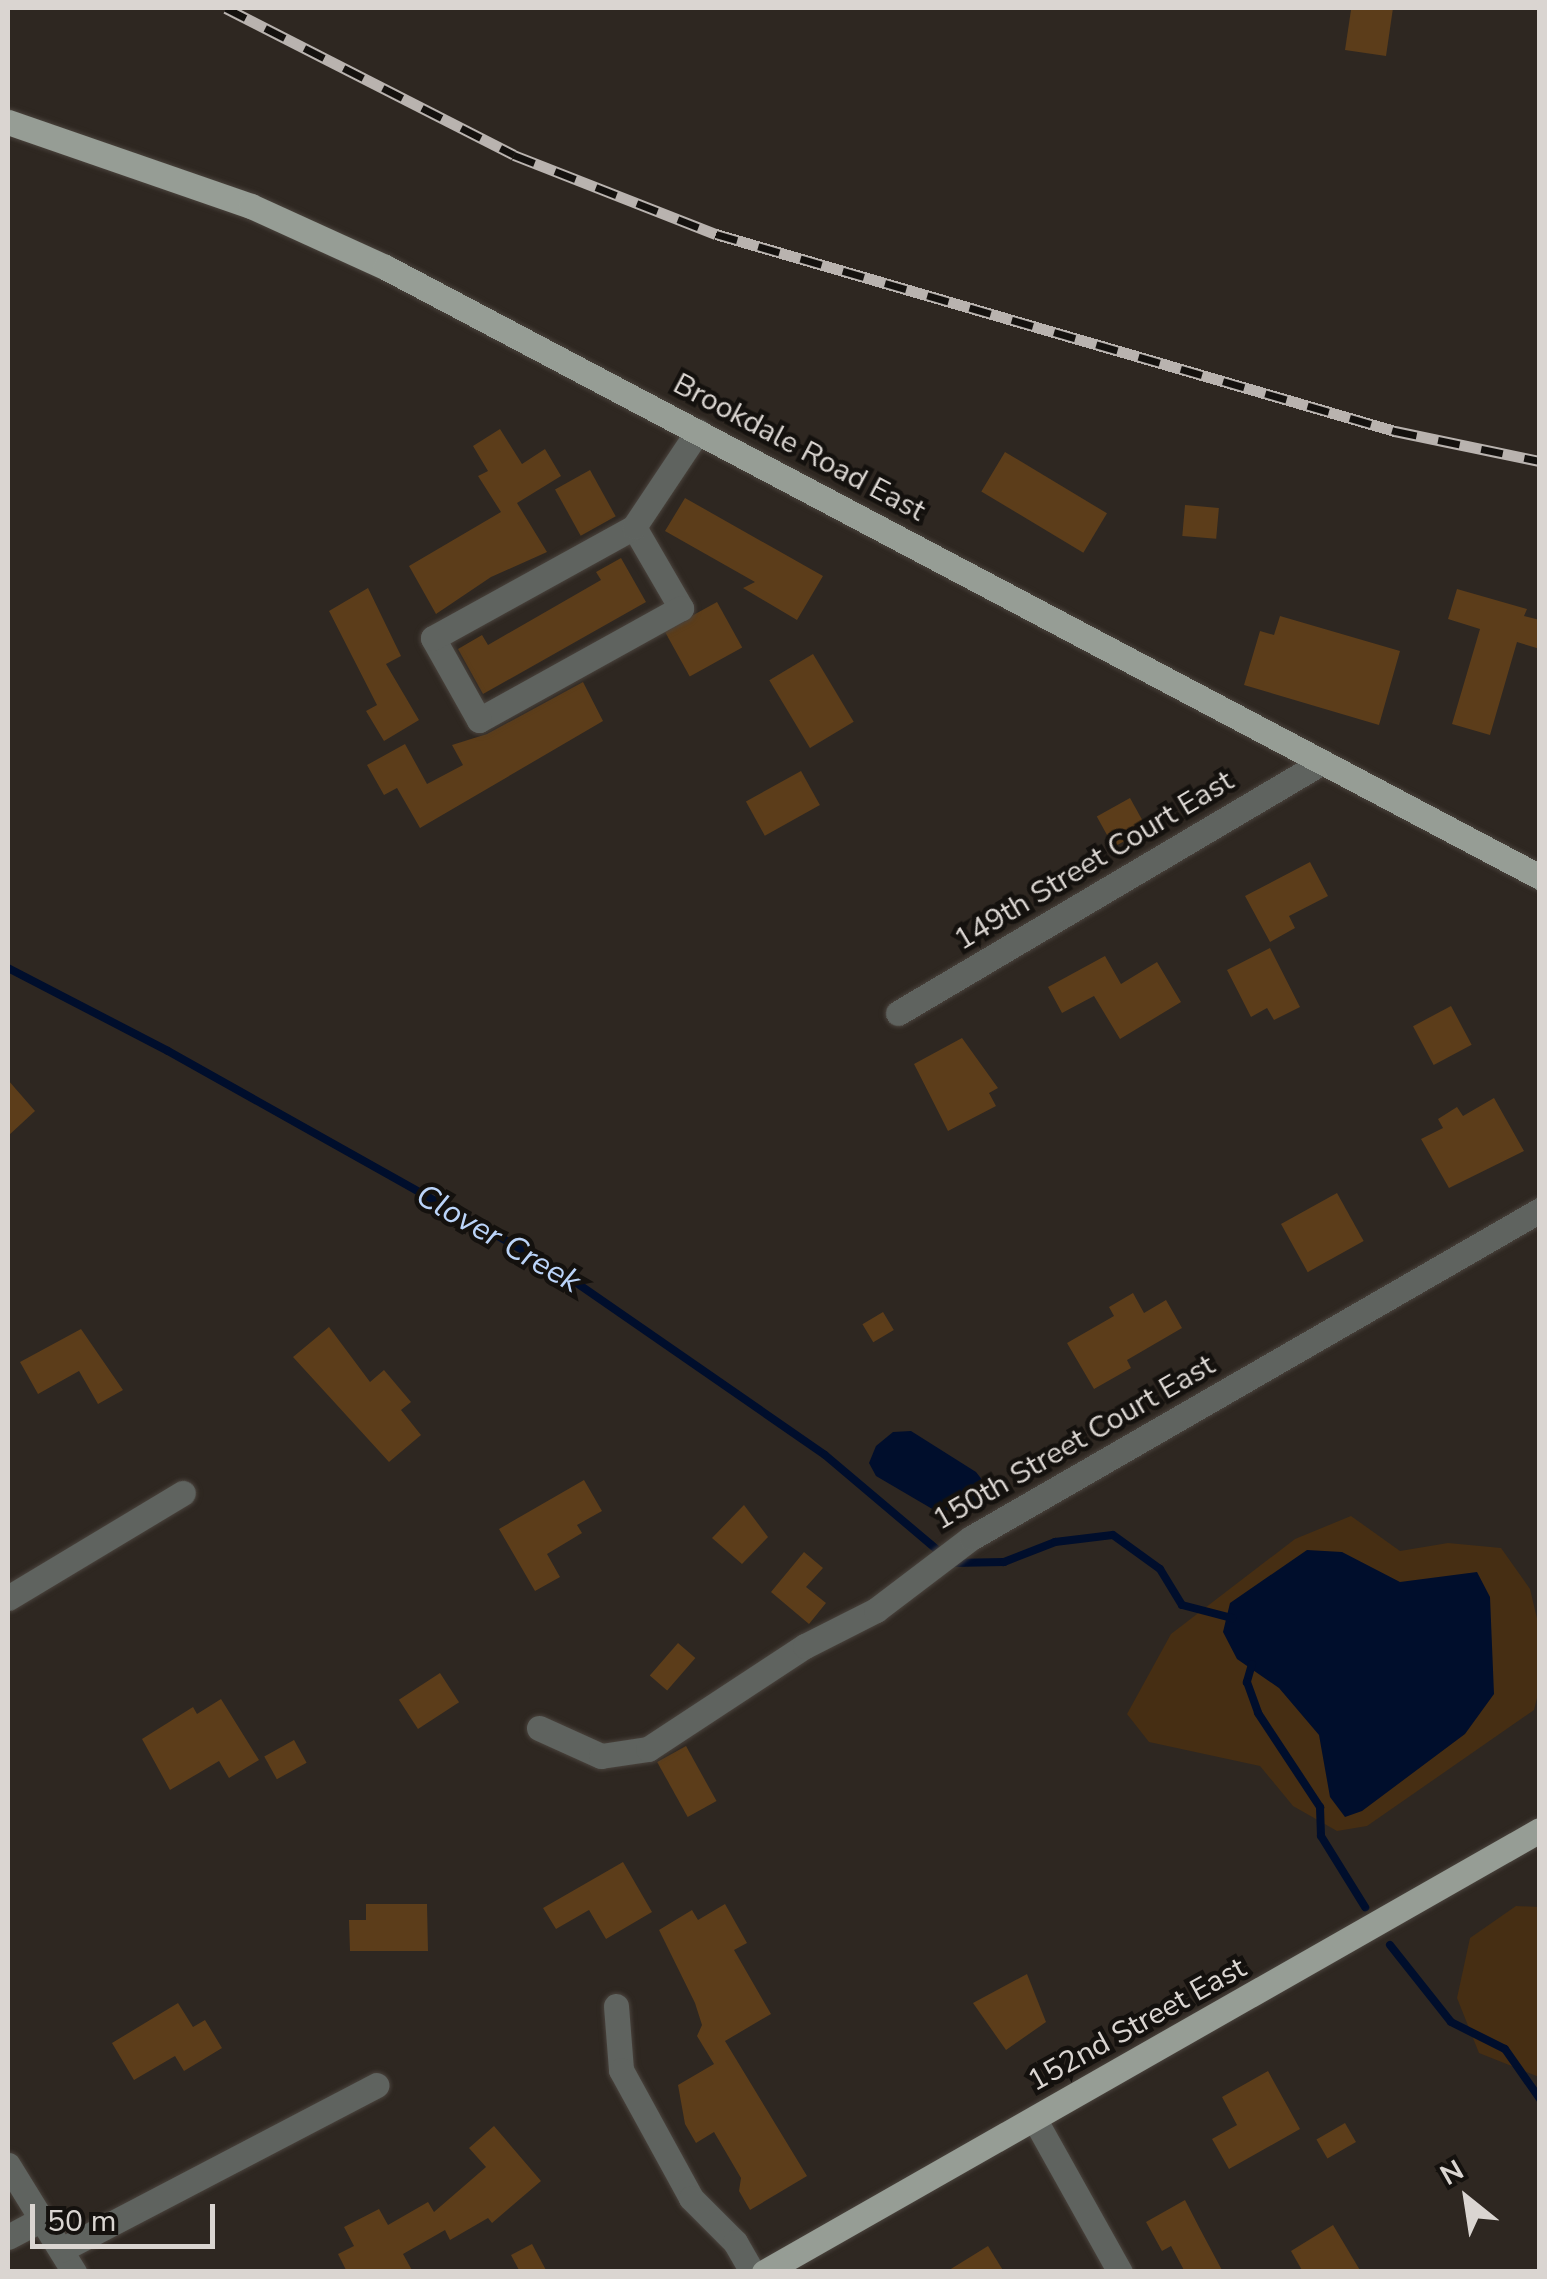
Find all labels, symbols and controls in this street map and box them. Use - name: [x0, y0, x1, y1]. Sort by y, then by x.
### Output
- street label: Brookdale Road East: [667, 366, 931, 530]
- street label: 149th Street Court East: [948, 763, 1240, 959]
- water label: Clover Creek: [409, 1176, 587, 1302]
- street label: 150th Street Court East: [927, 1348, 1221, 1538]
- street label: 152nd Street East: [1022, 1950, 1252, 2100]
- north arrow: [1417, 2149, 1517, 2249]
- text: N: [1433, 2151, 1471, 2195]
- scale bar: [35, 2184, 220, 2246]
- text: 50 m: [47, 2201, 116, 2242]

